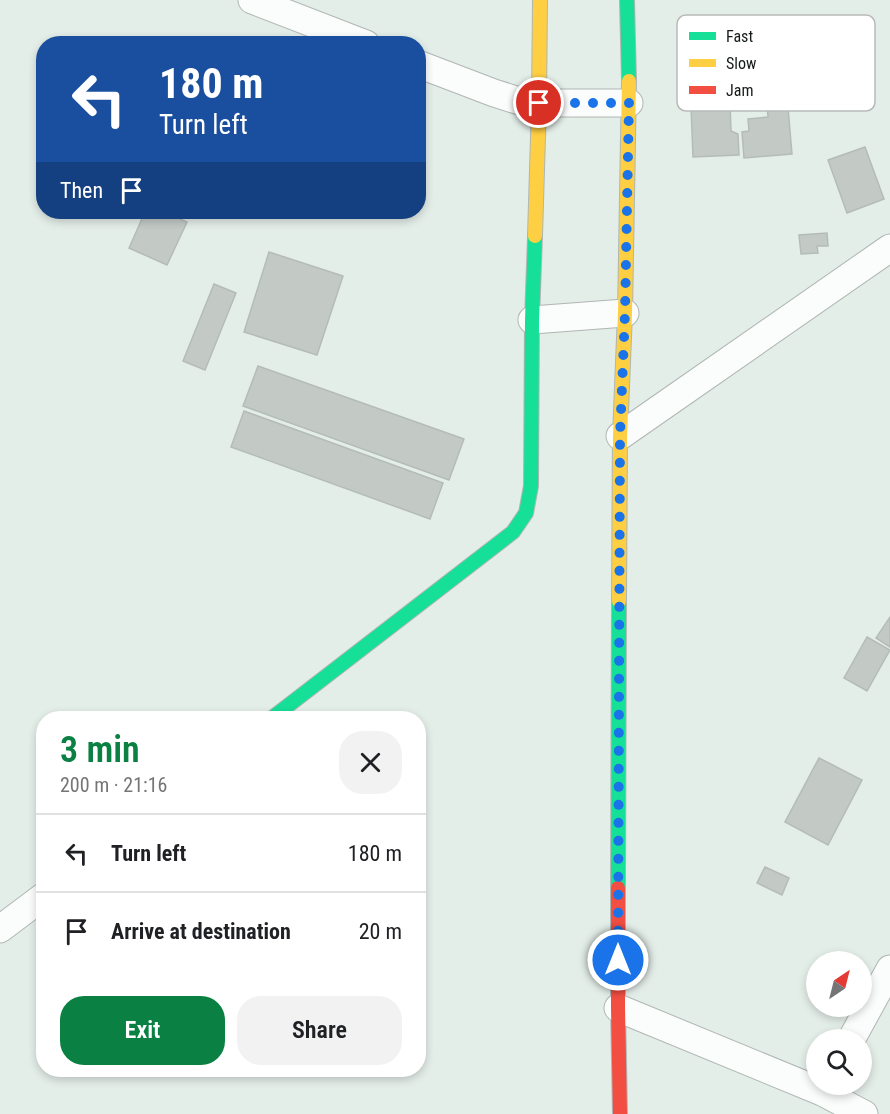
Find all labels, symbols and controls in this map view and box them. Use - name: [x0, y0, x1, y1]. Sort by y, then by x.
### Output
- legend: [677, 15, 875, 111]
- text: Fast: [726, 27, 753, 46]
- text: Slow: [726, 54, 756, 73]
- text: 180 m: [159, 59, 264, 108]
- icon: left: [60, 60, 138, 138]
- pin: [513, 77, 564, 128]
- text: Jam: [726, 81, 753, 100]
- icon: arrive: [522, 86, 555, 119]
- text: Turn left: [159, 109, 248, 141]
- icon: arrive: [115, 174, 148, 207]
- text: Then: [60, 178, 103, 203]
- text: 3 min: [60, 729, 140, 771]
- button: close: [339, 731, 402, 794]
- text: 200 m · 21:16: [60, 773, 167, 797]
- icon: left: [60, 837, 93, 870]
- text: Turn left: [111, 841, 186, 866]
- text: 180 m: [348, 841, 402, 866]
- icon: arrive: [60, 915, 93, 948]
- text: Arrive at destination: [111, 919, 291, 944]
- text: 20 m: [359, 919, 402, 944]
- position arrow: [586, 928, 650, 992]
- north arrow: [806, 951, 872, 1017]
- map controls: [806, 951, 872, 1095]
- button: Exit: [60, 996, 225, 1065]
- button: Share: [237, 996, 402, 1065]
- button: search: [806, 1029, 872, 1095]

